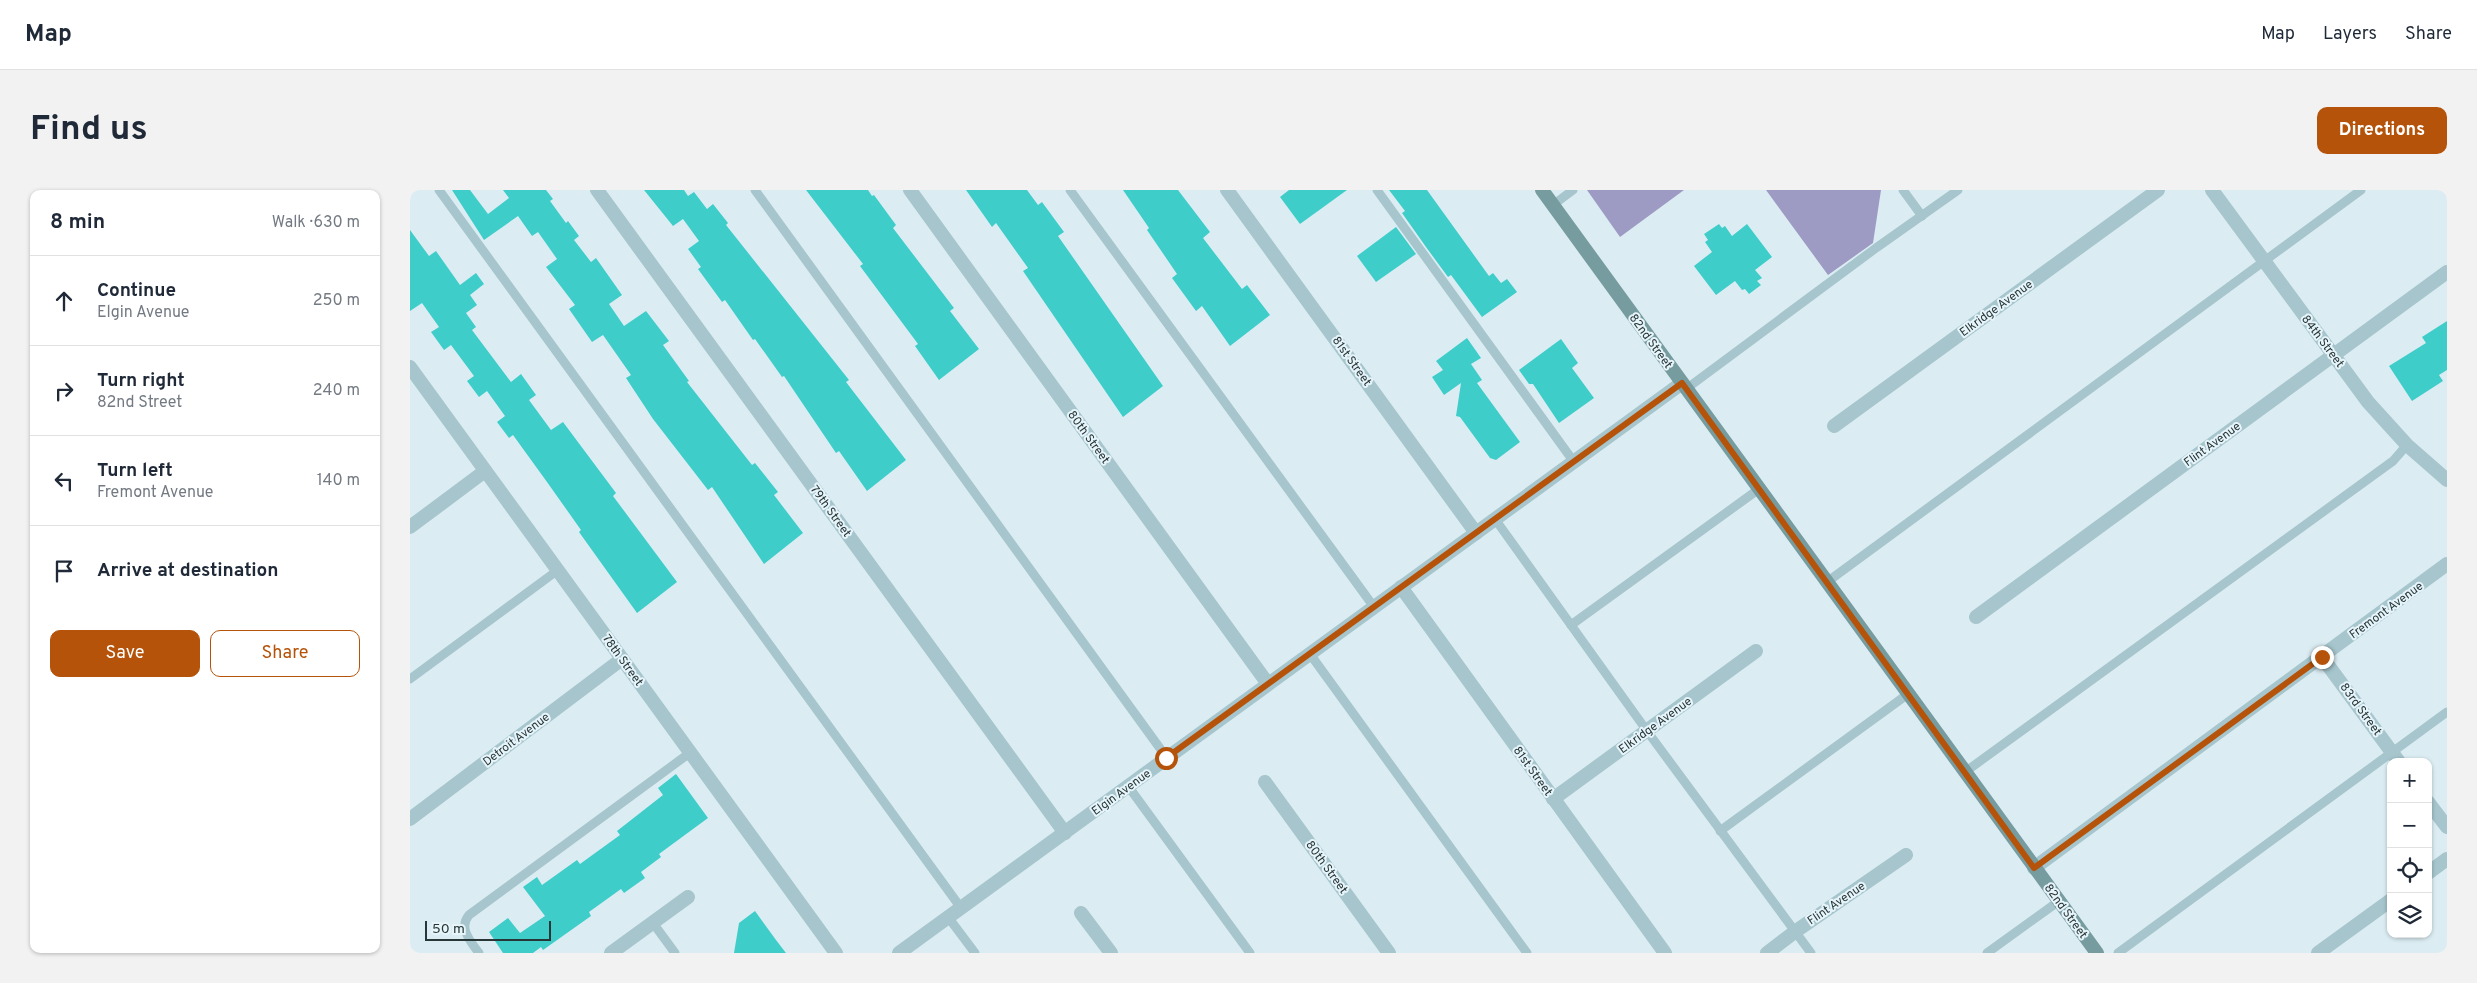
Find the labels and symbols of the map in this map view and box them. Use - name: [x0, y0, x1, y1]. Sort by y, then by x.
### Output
- street label: Elkridge Avenue: [1957, 277, 2036, 341]
- street label: 82nd Street: [1625, 311, 1675, 372]
- street label: 84th Street: [2297, 312, 2347, 371]
- street label: 81st Street: [1328, 334, 1375, 390]
- street label: 80th Street: [1064, 408, 1113, 467]
- street label: Flint Avenue: [2181, 419, 2244, 471]
- street label: 79th Street: [806, 482, 854, 541]
- street label: Fremont Avenue: [2347, 579, 2427, 643]
- street label: 78th Street: [598, 632, 646, 690]
- route end: [2311, 646, 2334, 669]
- street label: 83rd Street: [2336, 680, 2385, 739]
- street label: Elkridge Avenue: [1616, 694, 1695, 758]
- street label: Detroit Avenue: [480, 709, 553, 770]
- street label: 81st Street: [1509, 744, 1556, 800]
- route start: [1155, 747, 1178, 770]
- street label: Elgin Avenue: [1089, 766, 1154, 820]
- street label: 80th Street: [1302, 838, 1351, 897]
- street label: Flint Avenue: [1805, 879, 1869, 929]
- street label: 82nd Street: [2040, 881, 2090, 942]
- scale bar: [425, 918, 551, 941]

